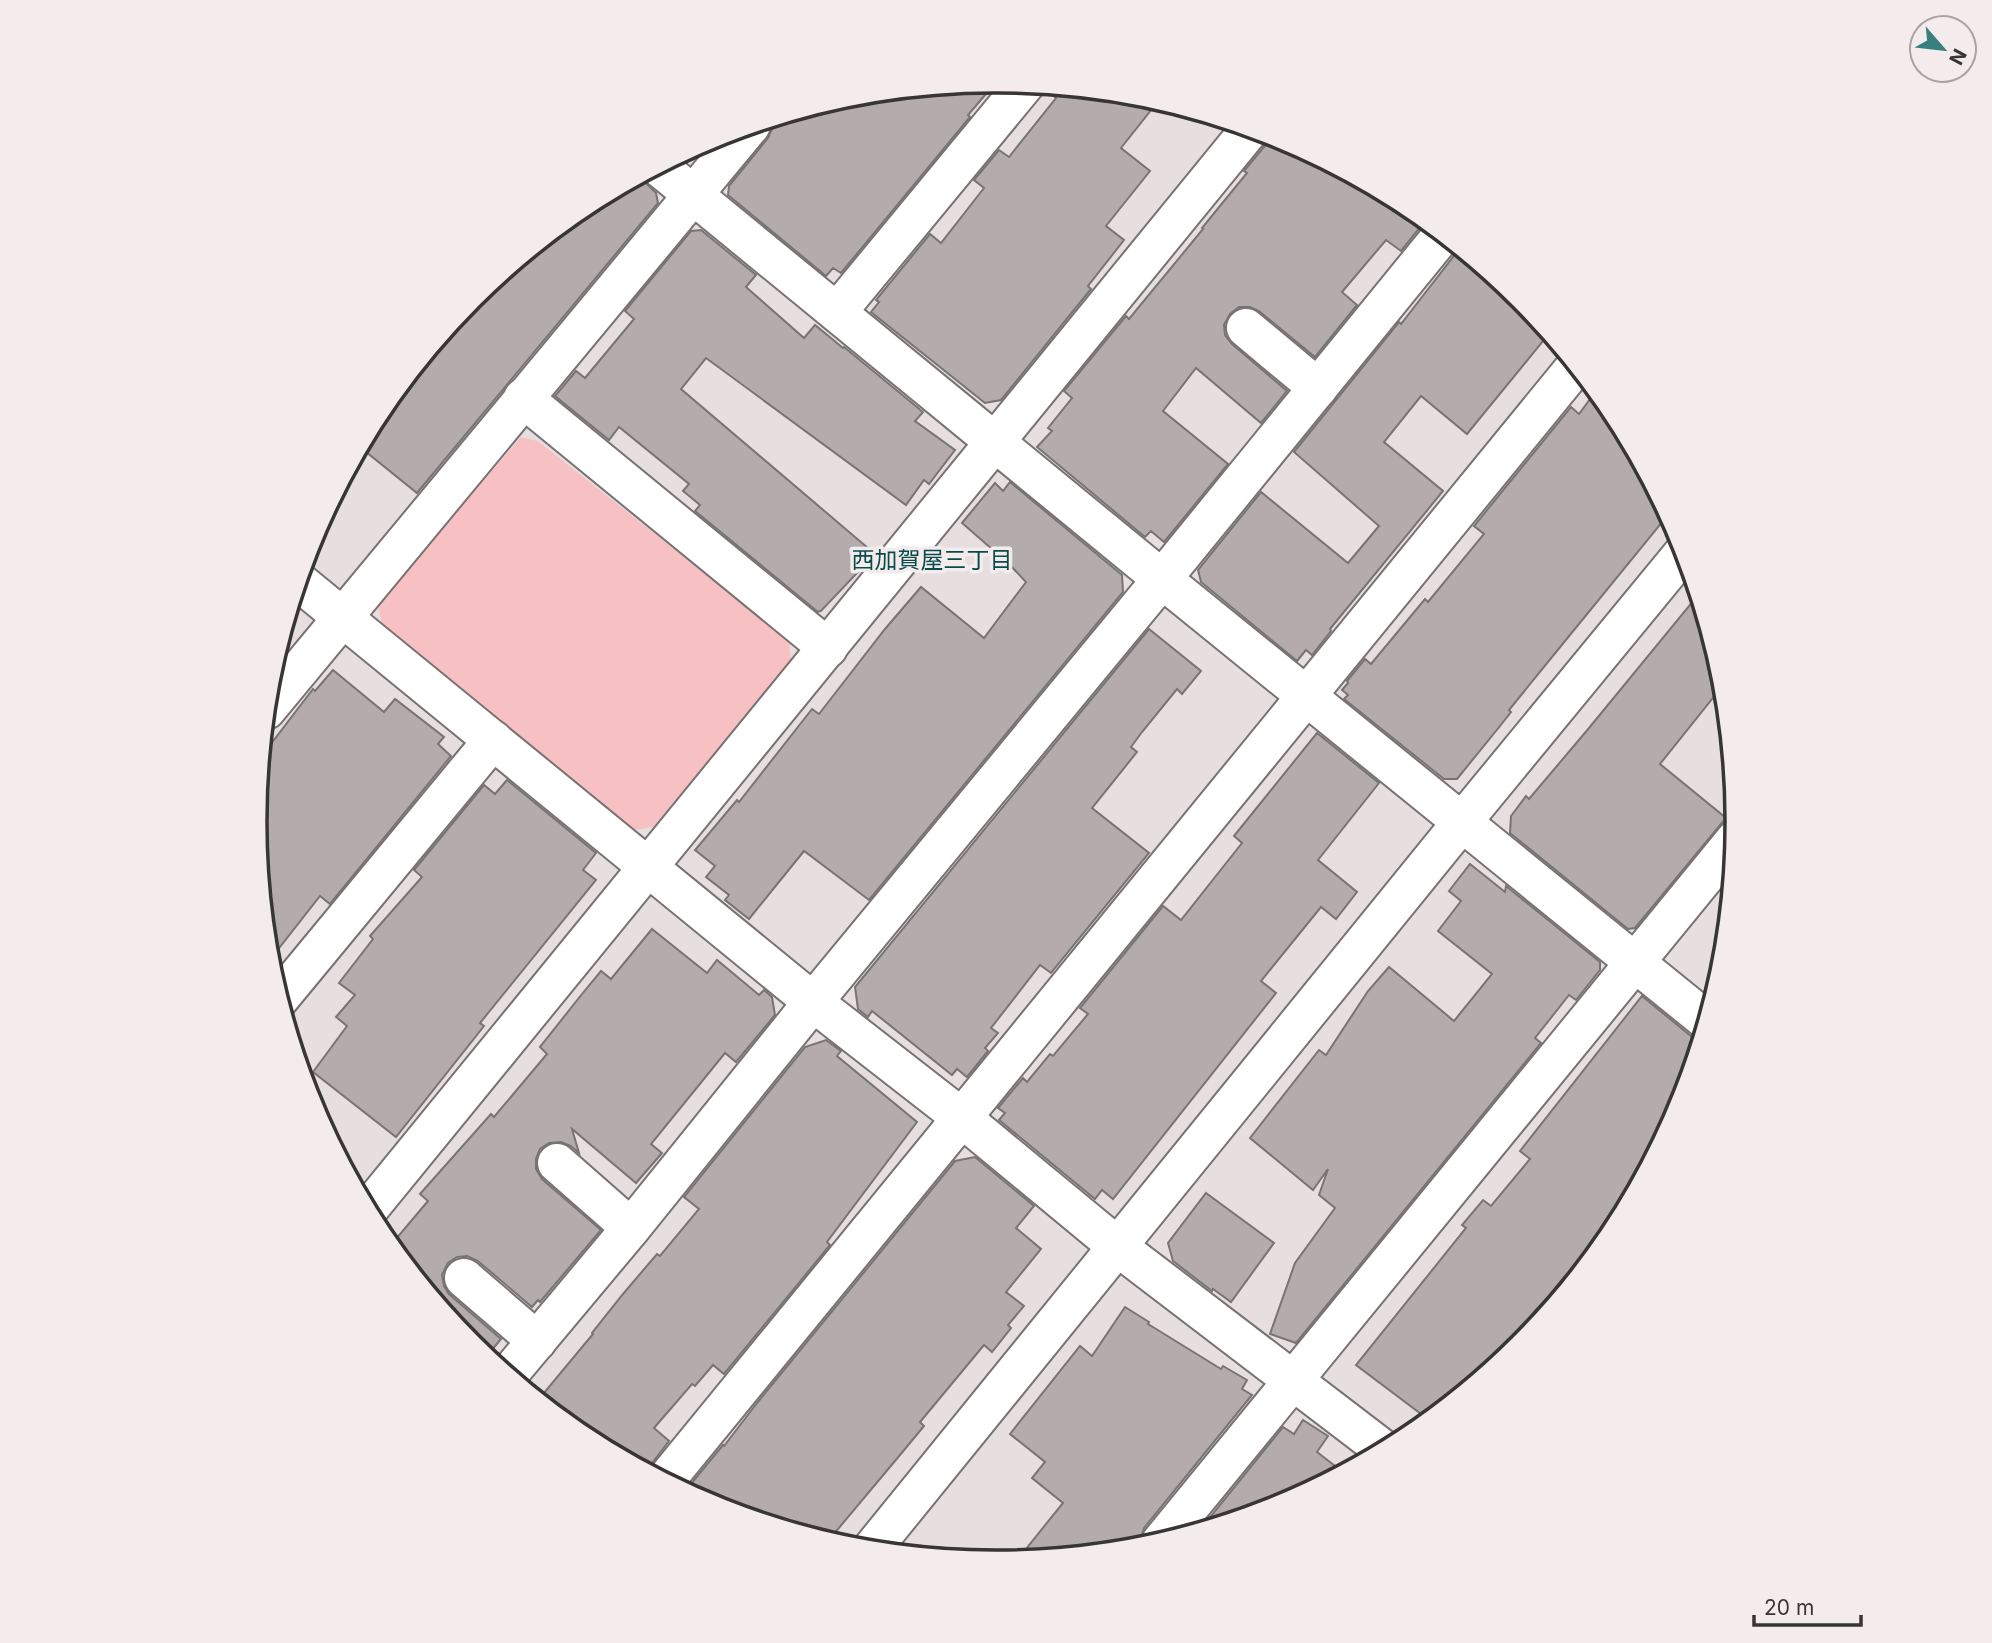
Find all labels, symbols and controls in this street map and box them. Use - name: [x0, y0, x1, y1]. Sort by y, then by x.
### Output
- north arrow: [1908, 14, 1978, 84]
- text: N: [1944, 45, 1971, 69]
- district label: 西加賀屋三丁目: [852, 546, 1013, 574]
- scale bar: [1754, 1584, 1861, 1628]
- text: 20 m: [1764, 1595, 1814, 1620]

